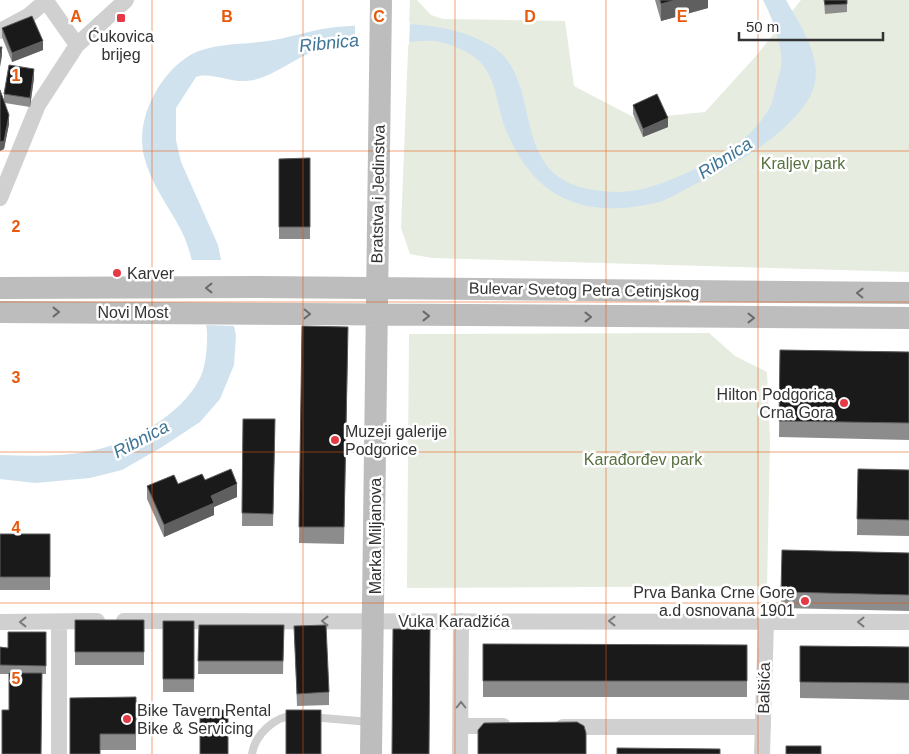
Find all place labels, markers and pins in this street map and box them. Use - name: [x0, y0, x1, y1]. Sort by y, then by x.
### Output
- marker: Ćukovica brijeg: [115, 12, 127, 24]
- place label: Ćukovica brijeg: [88, 27, 154, 63]
- place label: Karver: [127, 265, 175, 282]
- marker: Karver: [111, 267, 123, 279]
- place label: Hilton Podgorica Crna Gora: [717, 386, 834, 421]
- marker: Hilton Podgorica Crna Gora: [838, 397, 850, 409]
- place label: Muzeji galerije Podgorice: [345, 423, 447, 458]
- marker: Muzeji galerije Podgorice: [329, 434, 341, 446]
- place label: Prva Banka Crne Gore a.d osnovana 1901: [633, 584, 795, 619]
- marker: Prva Banka Crne Gore a.d osnovana 1901: [799, 595, 811, 607]
- place label: Bike Tavern Rental Bike & Servicing: [137, 702, 271, 737]
- marker: Bike Tavern Rental Bike & Servicing: [121, 713, 133, 725]

